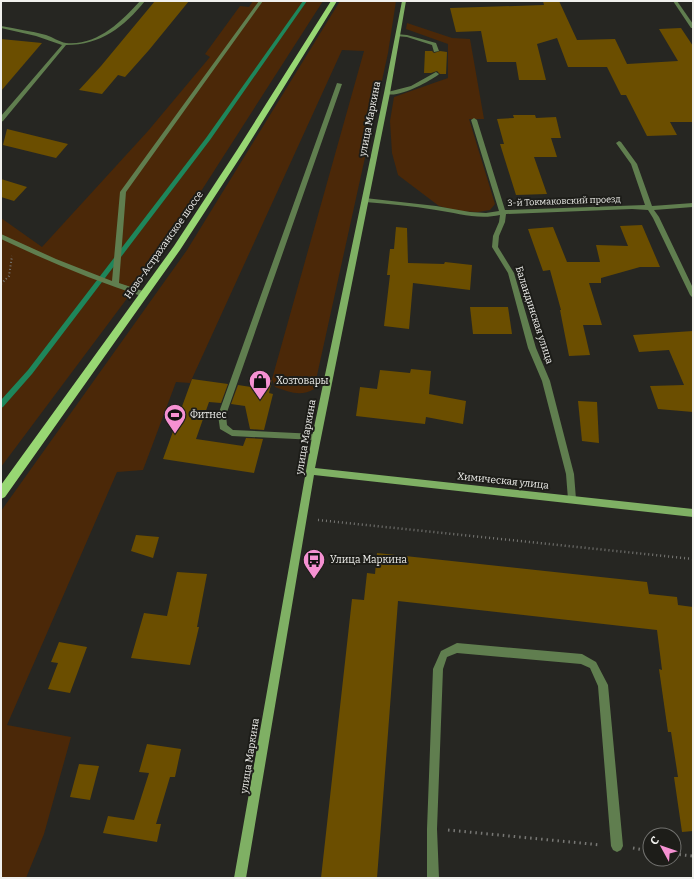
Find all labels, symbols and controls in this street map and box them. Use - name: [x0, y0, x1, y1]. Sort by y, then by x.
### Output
- street label: улица Маркина: [357, 80, 383, 158]
- street label: Ново-Астраханское шоссе: [122, 189, 206, 301]
- street label: 3-й Токмаковский проезд: [507, 194, 621, 208]
- street label: Баландинская улица: [513, 265, 556, 366]
- shop icon: Хозтовары: [247, 368, 273, 401]
- place label: Хозтовары: [276, 375, 329, 387]
- street label: улица Маркина: [293, 398, 319, 476]
- sports icon: Фитнес: [162, 402, 188, 435]
- place label: Фитнес: [190, 409, 227, 421]
- street label: Химическая улица: [457, 470, 550, 492]
- bus stop icon: Улица Маркина: [301, 547, 327, 580]
- place label: Улица Маркина: [330, 554, 407, 566]
- street label: улица Маркина: [238, 717, 262, 795]
- north arrow: [642, 827, 682, 867]
- text: С: [648, 834, 662, 848]

